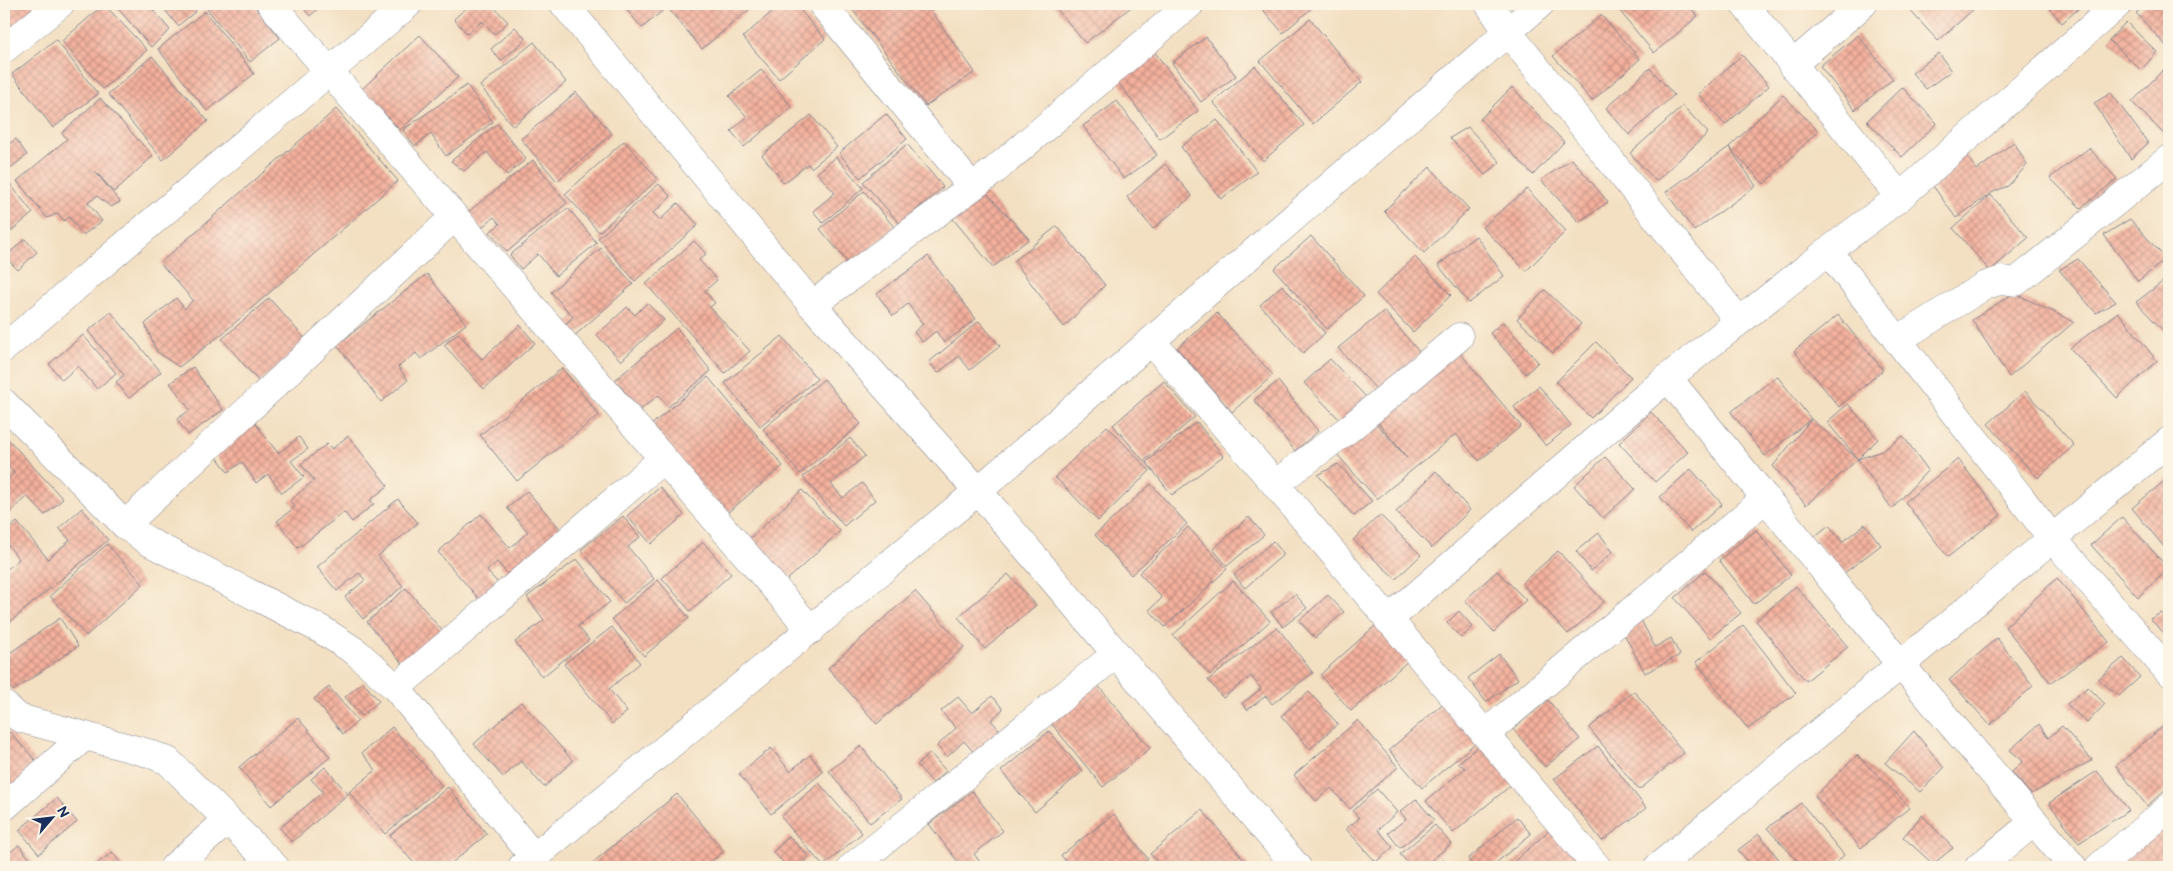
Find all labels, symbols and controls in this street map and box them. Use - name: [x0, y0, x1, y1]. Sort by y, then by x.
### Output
- north arrow: [28, 794, 78, 844]
- text: N: [53, 803, 73, 821]

